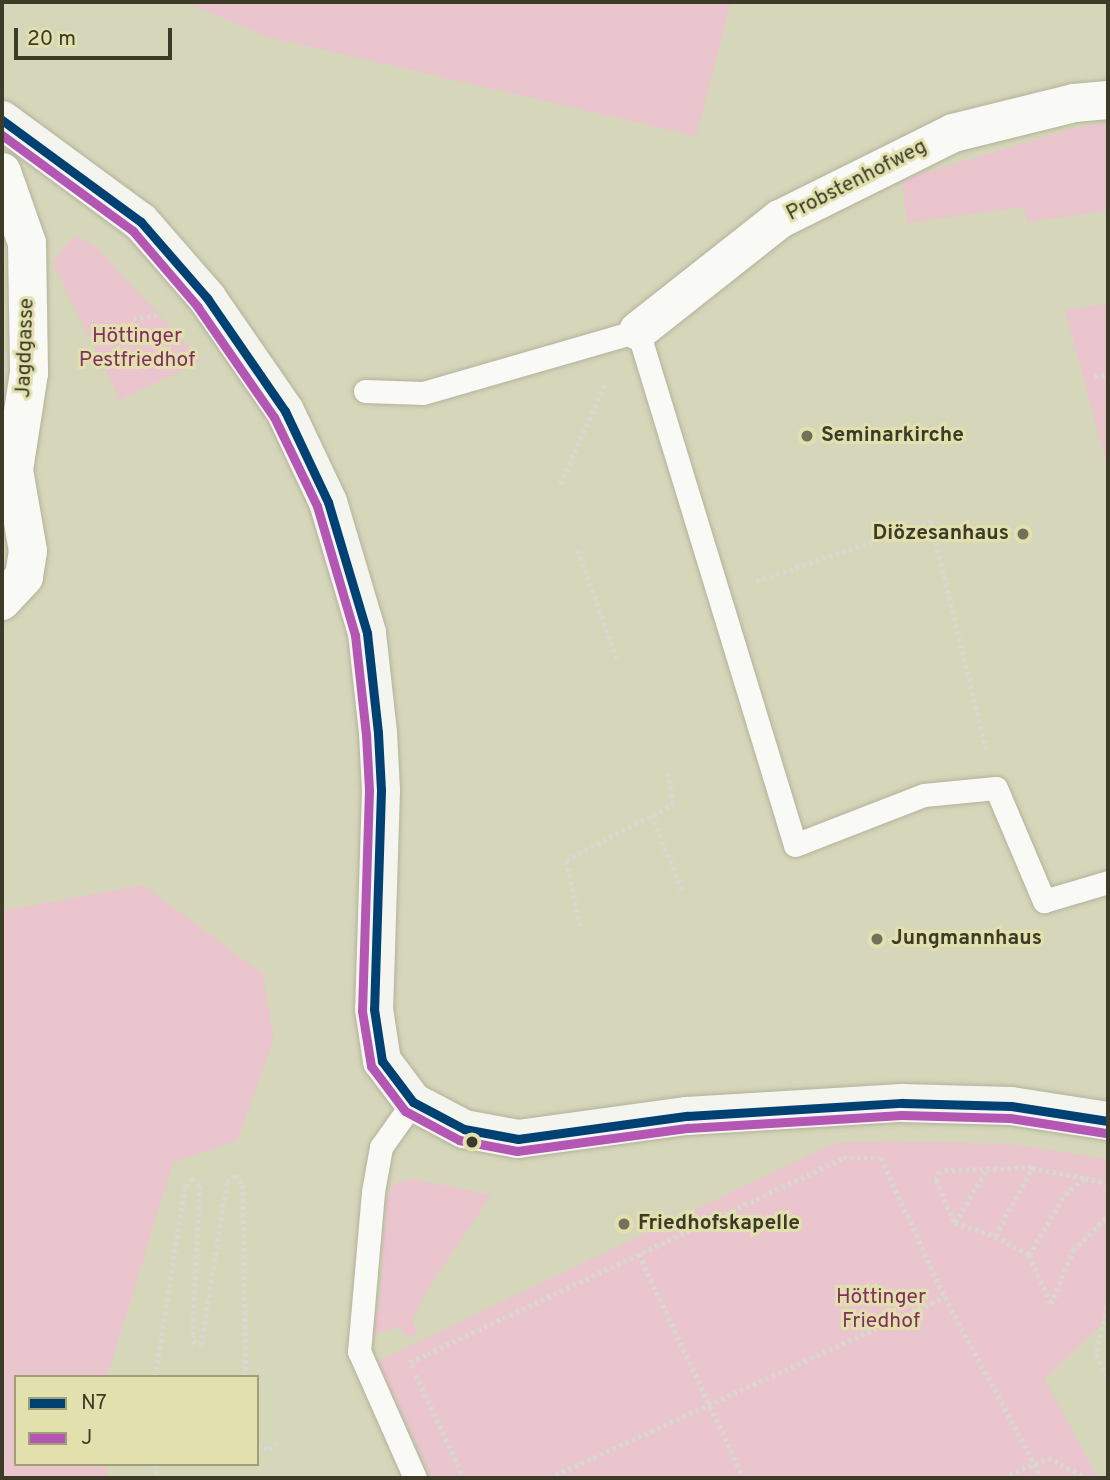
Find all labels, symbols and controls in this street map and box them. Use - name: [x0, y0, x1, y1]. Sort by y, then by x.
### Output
- scale bar: [18, 14, 175, 58]
- text: 20 m: [27, 26, 76, 53]
- street label: Probstenhofweg: [783, 135, 931, 227]
- street label: Jagdgasse: [12, 298, 40, 398]
- park label: Höttinger Pestfriedhof: [79, 324, 195, 374]
- place label: Seminarkirche: [821, 423, 964, 449]
- marker: Seminarkirche: [799, 428, 815, 444]
- place label: Diözesanhaus: [872, 521, 1009, 547]
- marker: Diözesanhaus: [1015, 526, 1031, 542]
- place label: Jungmannhaus: [891, 926, 1042, 952]
- marker: Jungmannhaus: [869, 931, 885, 947]
- unlabelled marker: [465, 1135, 479, 1149]
- place label: Friedhofskapelle: [638, 1211, 800, 1237]
- marker: Friedhofskapelle: [616, 1216, 632, 1232]
- park label: Höttinger Friedhof: [836, 1285, 926, 1335]
- legend: [14, 1375, 259, 1466]
- text: N7: [81, 1390, 107, 1417]
- text: J: [81, 1425, 92, 1452]

